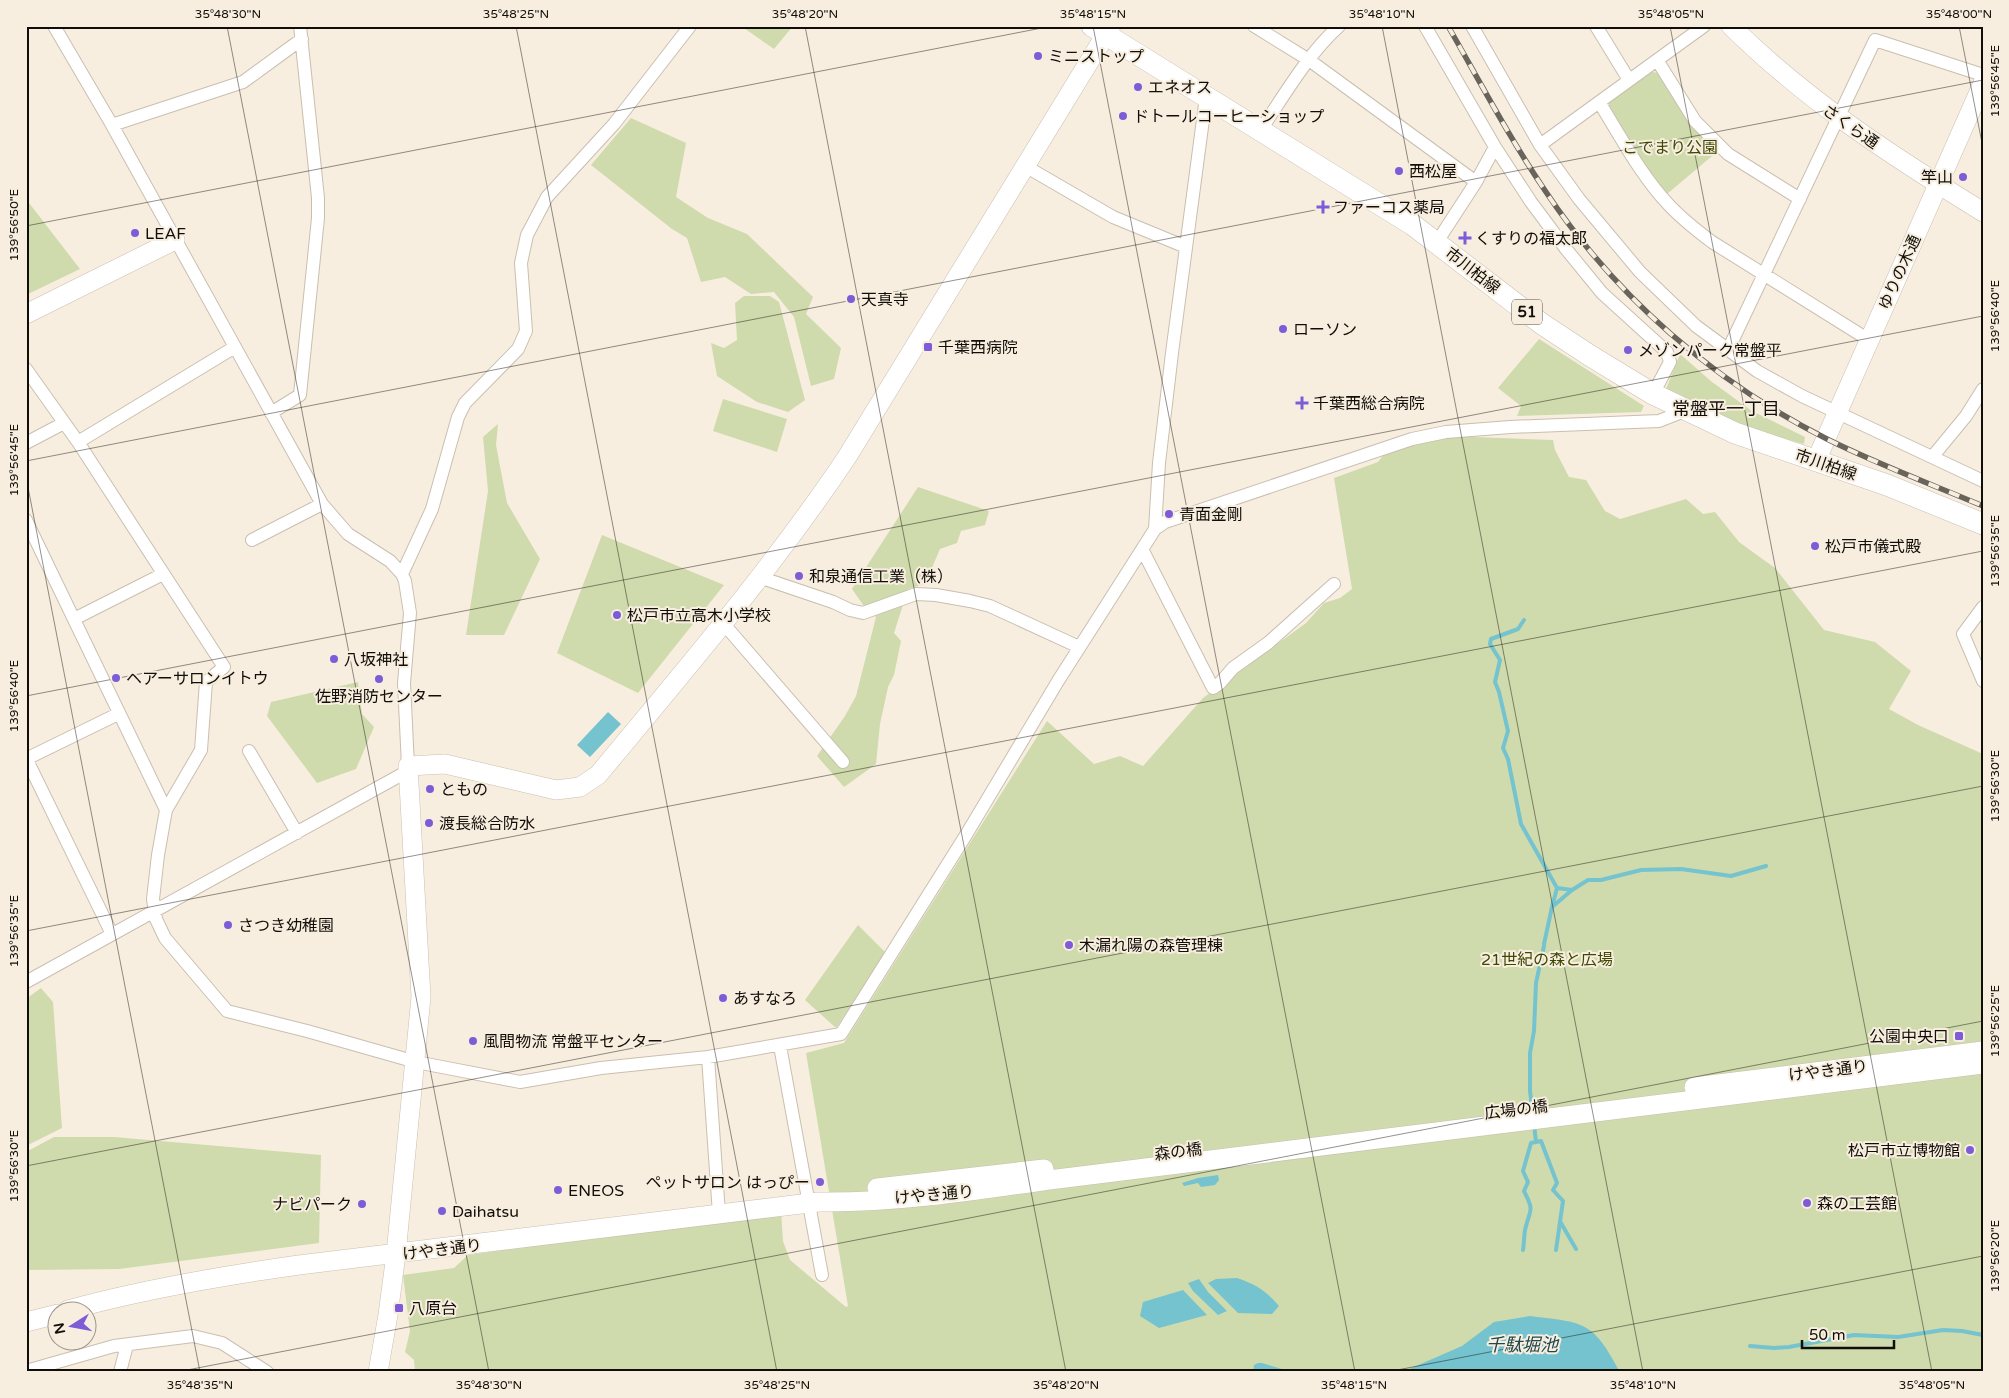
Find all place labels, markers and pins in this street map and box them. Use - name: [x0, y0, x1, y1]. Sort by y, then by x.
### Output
- place label: ミニストップ: [1048, 47, 1144, 67]
- marker: ミニストップ: [1032, 50, 1044, 62]
- place label: エネオス: [1148, 78, 1212, 98]
- marker: エネオス: [1132, 81, 1144, 93]
- place label: ドトールコーヒーショップ: [1133, 107, 1324, 127]
- marker: ドトールコーヒーショップ: [1117, 110, 1129, 122]
- place label: 西松屋: [1409, 162, 1457, 182]
- marker: 西松屋: [1393, 165, 1405, 177]
- place label: 竿山: [1921, 168, 1953, 188]
- marker: 竿山: [1957, 171, 1969, 183]
- place label: ファーコス薬局: [1333, 198, 1445, 218]
- marker: ファーコス薬局: [1317, 201, 1329, 213]
- place label: LEAF: [145, 224, 186, 244]
- marker: LEAF: [129, 227, 141, 239]
- place label: くすりの福太郎: [1475, 229, 1587, 249]
- marker: くすりの福太郎: [1459, 232, 1471, 244]
- place label: 天真寺: [861, 290, 909, 310]
- marker: 天真寺: [845, 293, 857, 305]
- place label: ローソン: [1293, 320, 1357, 340]
- marker: ローソン: [1277, 323, 1289, 335]
- place label: 千葉西病院: [938, 338, 1018, 358]
- marker: 千葉西病院: [922, 341, 934, 353]
- place label: メゾンパーク常盤平: [1638, 341, 1782, 361]
- marker: メゾンパーク常盤平: [1622, 344, 1634, 356]
- place label: 千葉西総合病院: [1313, 394, 1425, 414]
- marker: 千葉西総合病院: [1295, 396, 1309, 410]
- place label: 青面金剛: [1179, 505, 1243, 525]
- marker: 青面金剛: [1163, 508, 1175, 520]
- place label: 松戸市儀式殿: [1825, 537, 1921, 557]
- marker: 松戸市儀式殿: [1809, 540, 1821, 552]
- place label: 和泉通信工業（株）: [809, 567, 953, 587]
- marker: 和泉通信工業（株）: [793, 570, 805, 582]
- place label: 松戸市立高木小学校: [627, 606, 771, 626]
- marker: 松戸市立高木小学校: [611, 609, 623, 621]
- place label: 八坂神社: [344, 650, 408, 670]
- marker: 八坂神社: [328, 653, 340, 665]
- place label: ヘアーサロンイトウ: [126, 669, 269, 689]
- marker: ヘアーサロンイトウ: [110, 672, 122, 684]
- marker: 佐野消防センター: [373, 673, 385, 685]
- place label: 佐野消防センター: [315, 687, 443, 707]
- place label: ともの: [440, 780, 488, 800]
- marker: ともの: [424, 783, 436, 795]
- place label: 渡長総合防水: [439, 814, 535, 834]
- marker: 渡長総合防水: [423, 817, 435, 829]
- place label: さつき幼稚園: [238, 916, 334, 936]
- marker: さつき幼稚園: [222, 919, 234, 931]
- place label: 木漏れ陽の森管理棟: [1079, 936, 1223, 956]
- marker: 木漏れ陽の森管理棟: [1063, 939, 1075, 951]
- place label: あすなろ: [733, 989, 797, 1009]
- marker: あすなろ: [717, 992, 729, 1004]
- place label: 公園中央口: [1869, 1027, 1949, 1047]
- marker: 公園中央口: [1953, 1030, 1965, 1042]
- place label: 風間物流 常盤平センター: [483, 1032, 663, 1052]
- marker: 風間物流 常盤平センター: [467, 1035, 479, 1047]
- place label: 松戸市立博物館: [1848, 1141, 1960, 1161]
- marker: 松戸市立博物館: [1964, 1144, 1976, 1156]
- place label: ペットサロン はっぴー: [646, 1173, 810, 1193]
- marker: ペットサロン はっぴー: [814, 1176, 826, 1188]
- place label: ENEOS: [568, 1181, 624, 1201]
- marker: ENEOS: [552, 1184, 564, 1196]
- place label: 森の工芸館: [1817, 1194, 1897, 1214]
- place label: ナビパーク: [272, 1195, 352, 1215]
- marker: 森の工芸館: [1801, 1197, 1813, 1209]
- marker: ナビパーク: [356, 1198, 368, 1210]
- place label: Daihatsu: [452, 1202, 519, 1222]
- marker: Daihatsu: [436, 1205, 448, 1217]
- place label: 八原台: [409, 1299, 457, 1319]
- marker: 八原台: [393, 1302, 405, 1314]

